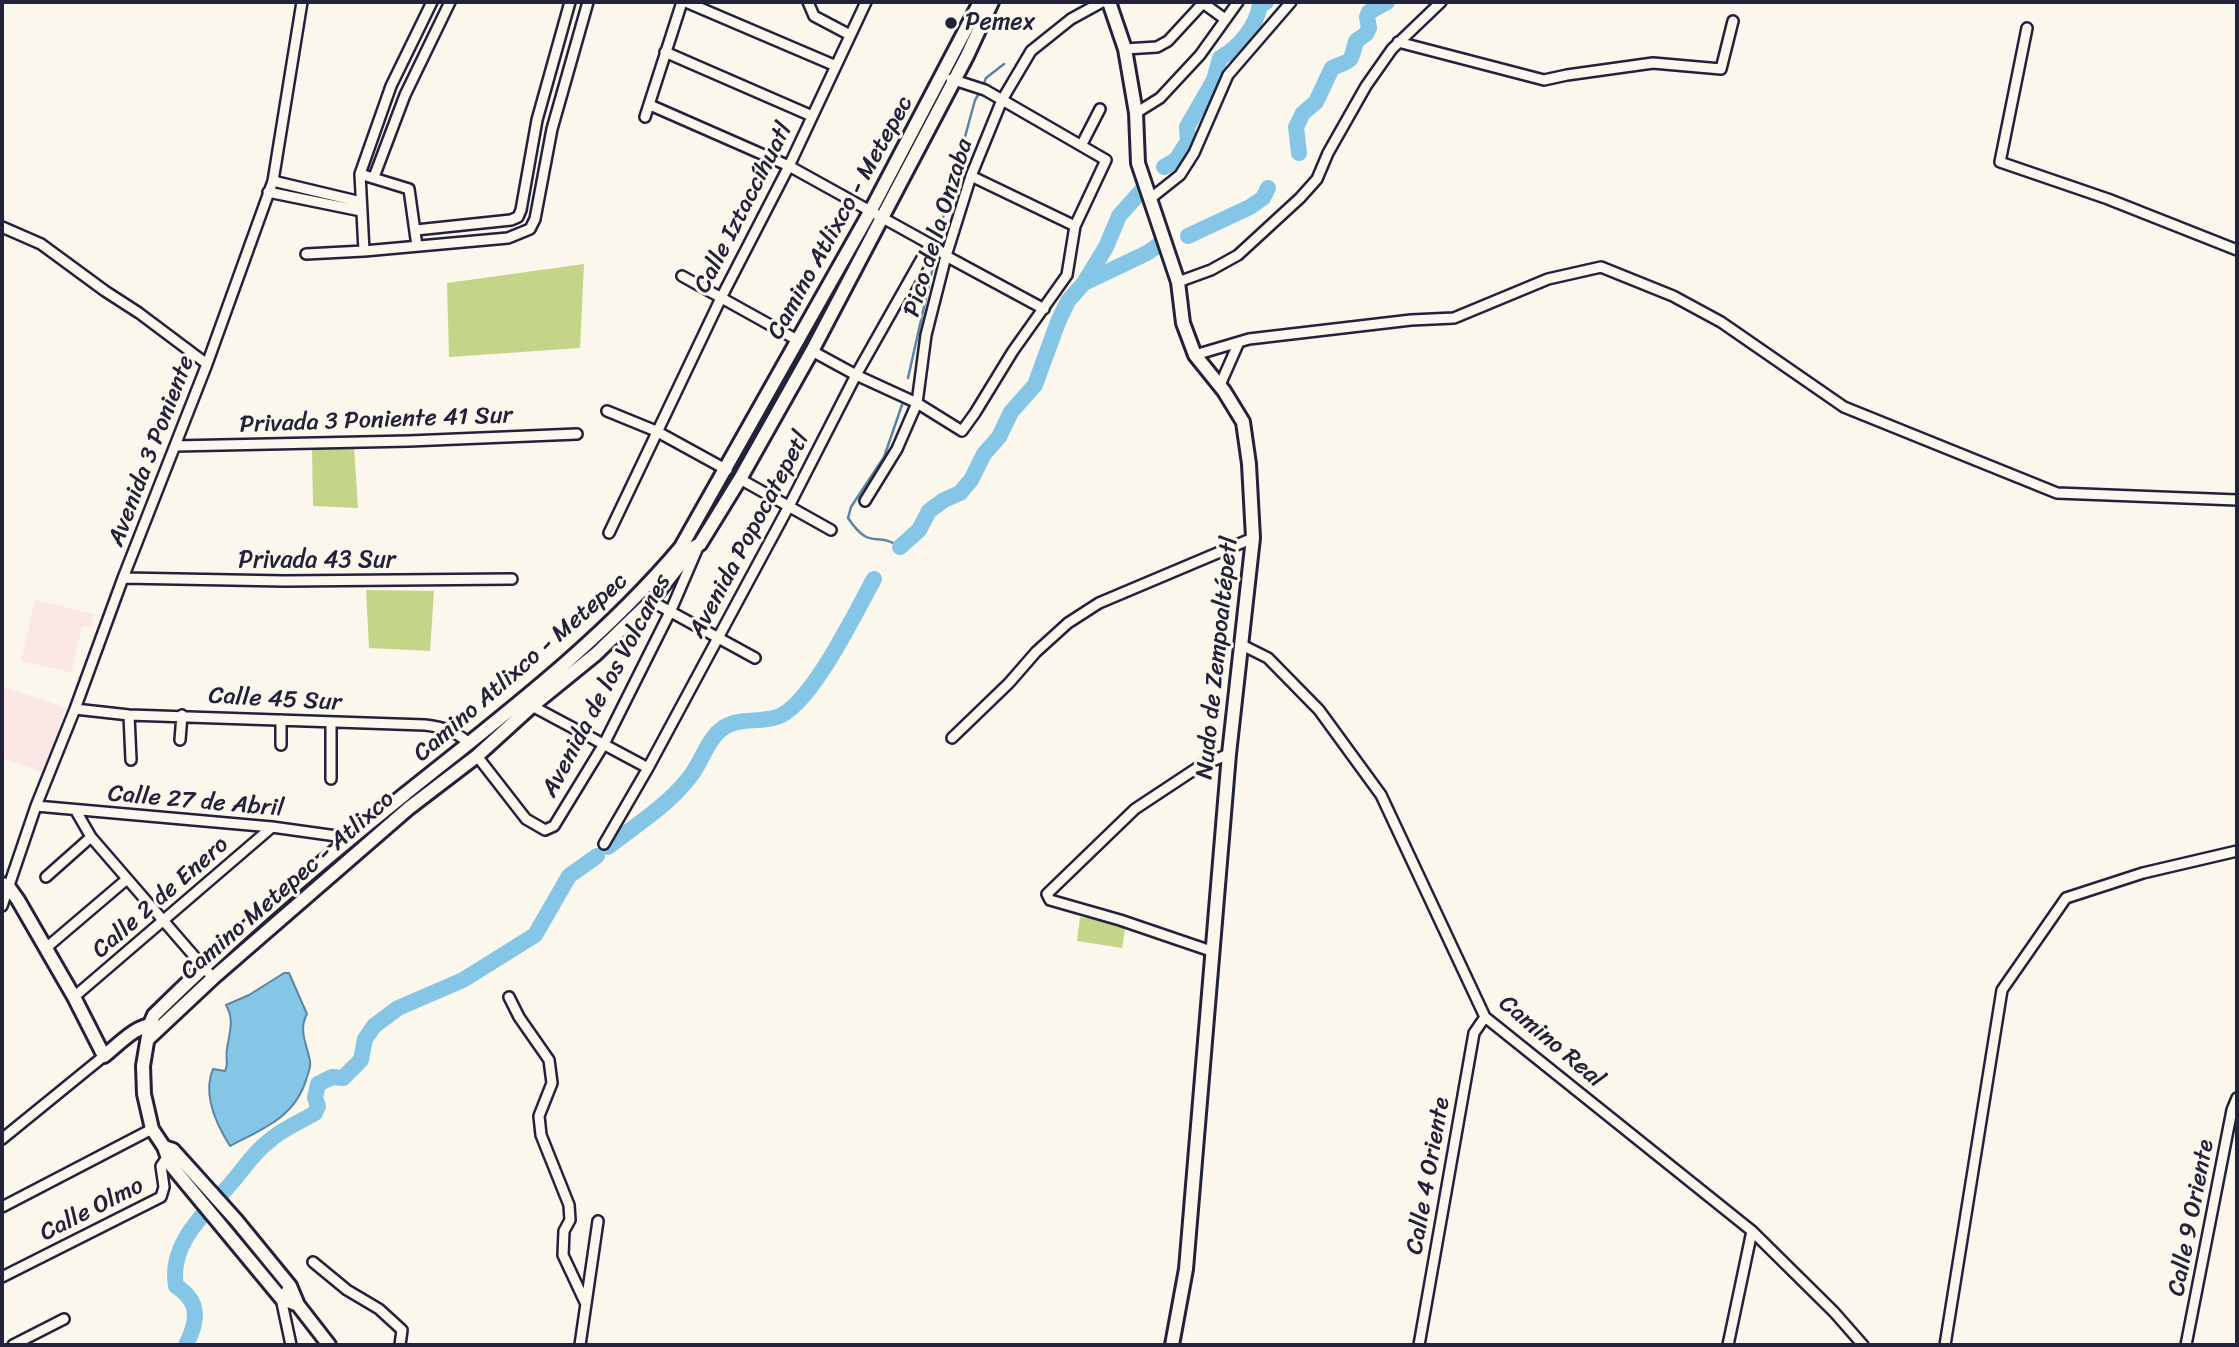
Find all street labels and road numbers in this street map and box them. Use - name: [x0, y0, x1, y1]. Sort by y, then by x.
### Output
- street label: Camino Atlixco - Metepec: [762, 91, 920, 345]
- street label: Calle Iztaccíhuatl: [689, 118, 799, 298]
- street label: Pico de la Onzaba: [898, 135, 980, 321]
- street label: Avenida 3 Poniente: [102, 352, 202, 550]
- street label: Privada 3 Poniente 41 Sur: [239, 402, 513, 440]
- street label: Avenida Popocatepetl: [683, 427, 817, 643]
- street label: Nudo de Zempoaltépetl: [1191, 535, 1245, 781]
- street label: Privada 43 Sur: [238, 547, 396, 575]
- street label: Camino Atlixco - Metepec: [408, 567, 634, 769]
- street label: Avenida de los Volcanes: [536, 570, 678, 802]
- street label: Calle 45 Sur: [208, 682, 342, 718]
- street label: Calle 27 de Abril: [107, 780, 285, 824]
- street label: Camino Metepec - Atlixco: [175, 785, 401, 987]
- street label: Calle 2 de Enero: [87, 831, 235, 965]
- street label: Camino Real: [1492, 990, 1610, 1094]
- street label: Calle 4 Oriente: [1401, 1095, 1457, 1257]
- street label: Calle 9 Oriente: [2163, 1137, 2221, 1299]
- street label: Calle Olmo: [35, 1172, 149, 1248]

